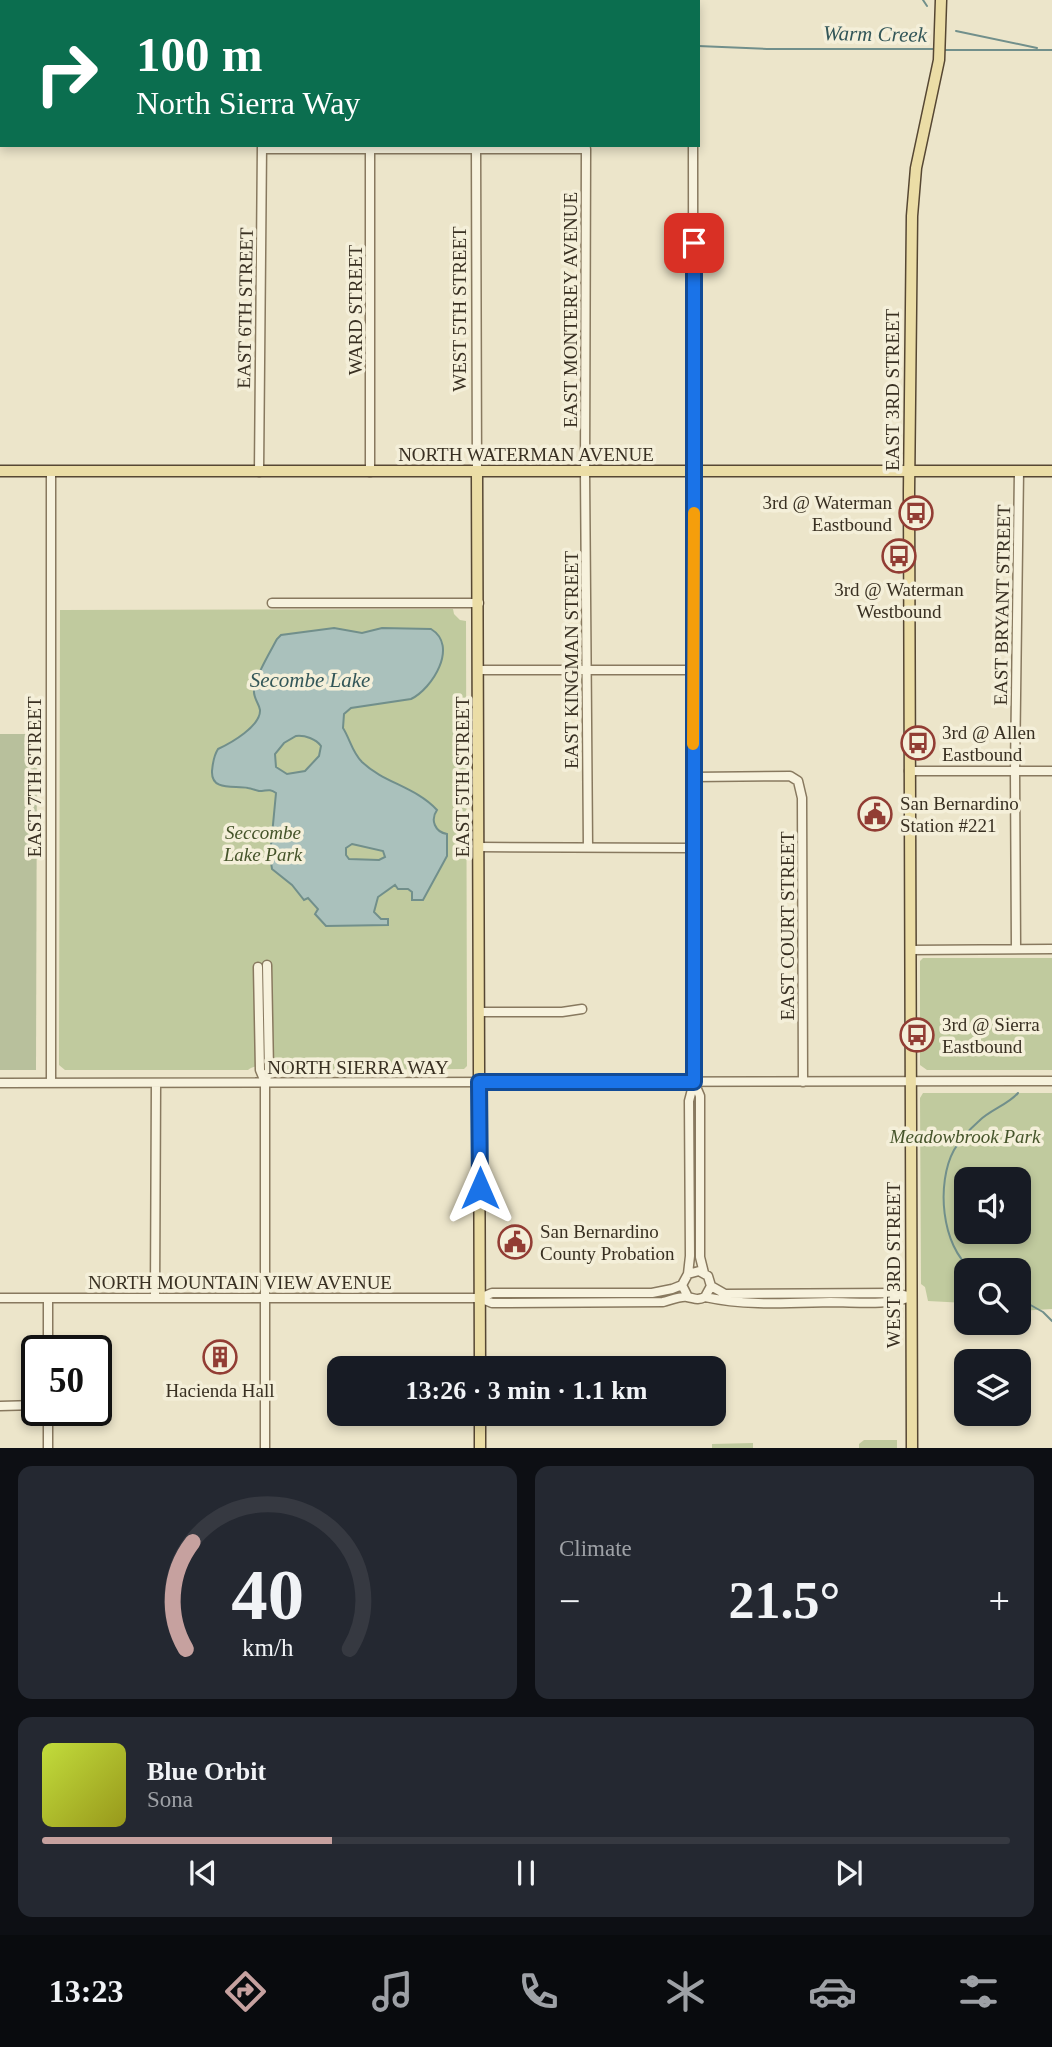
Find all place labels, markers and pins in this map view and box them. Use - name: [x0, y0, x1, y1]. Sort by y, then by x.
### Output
- pin: [664, 213, 724, 273]
- place label: 3rd @ Waterman Eastbound: [762, 492, 892, 535]
- bus stop icon: 3rd @ Waterman Eastbound: [897, 494, 935, 532]
- bus stop icon: 3rd @ Waterman Westbound: [880, 537, 918, 575]
- place label: 3rd @ Waterman Westbound: [834, 579, 964, 622]
- place label: 3rd @ Allen Eastbound: [942, 722, 1036, 765]
- bus stop icon: 3rd @ Allen Eastbound: [899, 724, 937, 762]
- place label: San Bernardino Station #221: [900, 793, 1019, 836]
- public building icon: San Bernardino Station #221: [856, 795, 894, 833]
- place label: 3rd @ Sierra Eastbound: [942, 1014, 1040, 1057]
- bus stop icon: 3rd @ Sierra Eastbound: [898, 1016, 936, 1054]
- place label: San Bernardino County Probation: [540, 1221, 675, 1264]
- public building icon: San Bernardino County Probation: [496, 1223, 534, 1261]
- building icon: Hacienda Hall: [201, 1338, 239, 1376]
- place label: Hacienda Hall: [165, 1380, 275, 1401]

